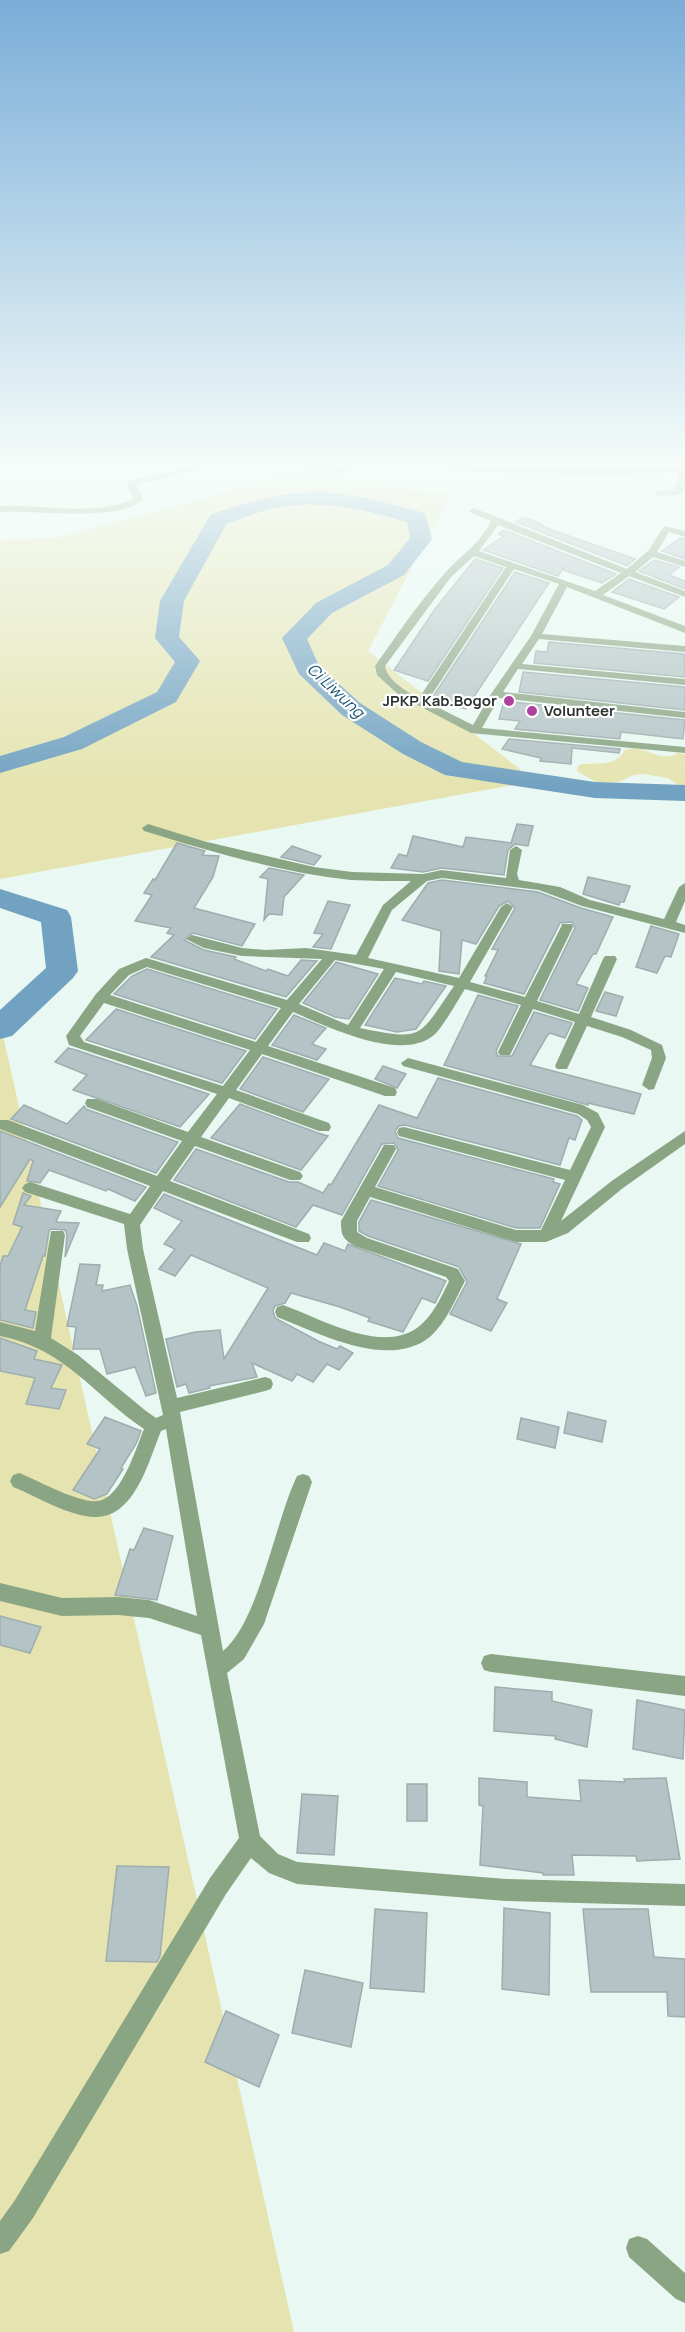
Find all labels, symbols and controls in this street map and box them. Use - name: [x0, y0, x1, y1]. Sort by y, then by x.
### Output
- water label: Ci Liwung: [303, 658, 371, 723]
- place label: JPKP Kab.Bogor: [383, 690, 497, 711]
- marker: JPKP Kab.Bogor: [502, 694, 516, 708]
- place label: Volunteer: [544, 700, 615, 721]
- marker: Volunteer: [525, 704, 539, 718]

